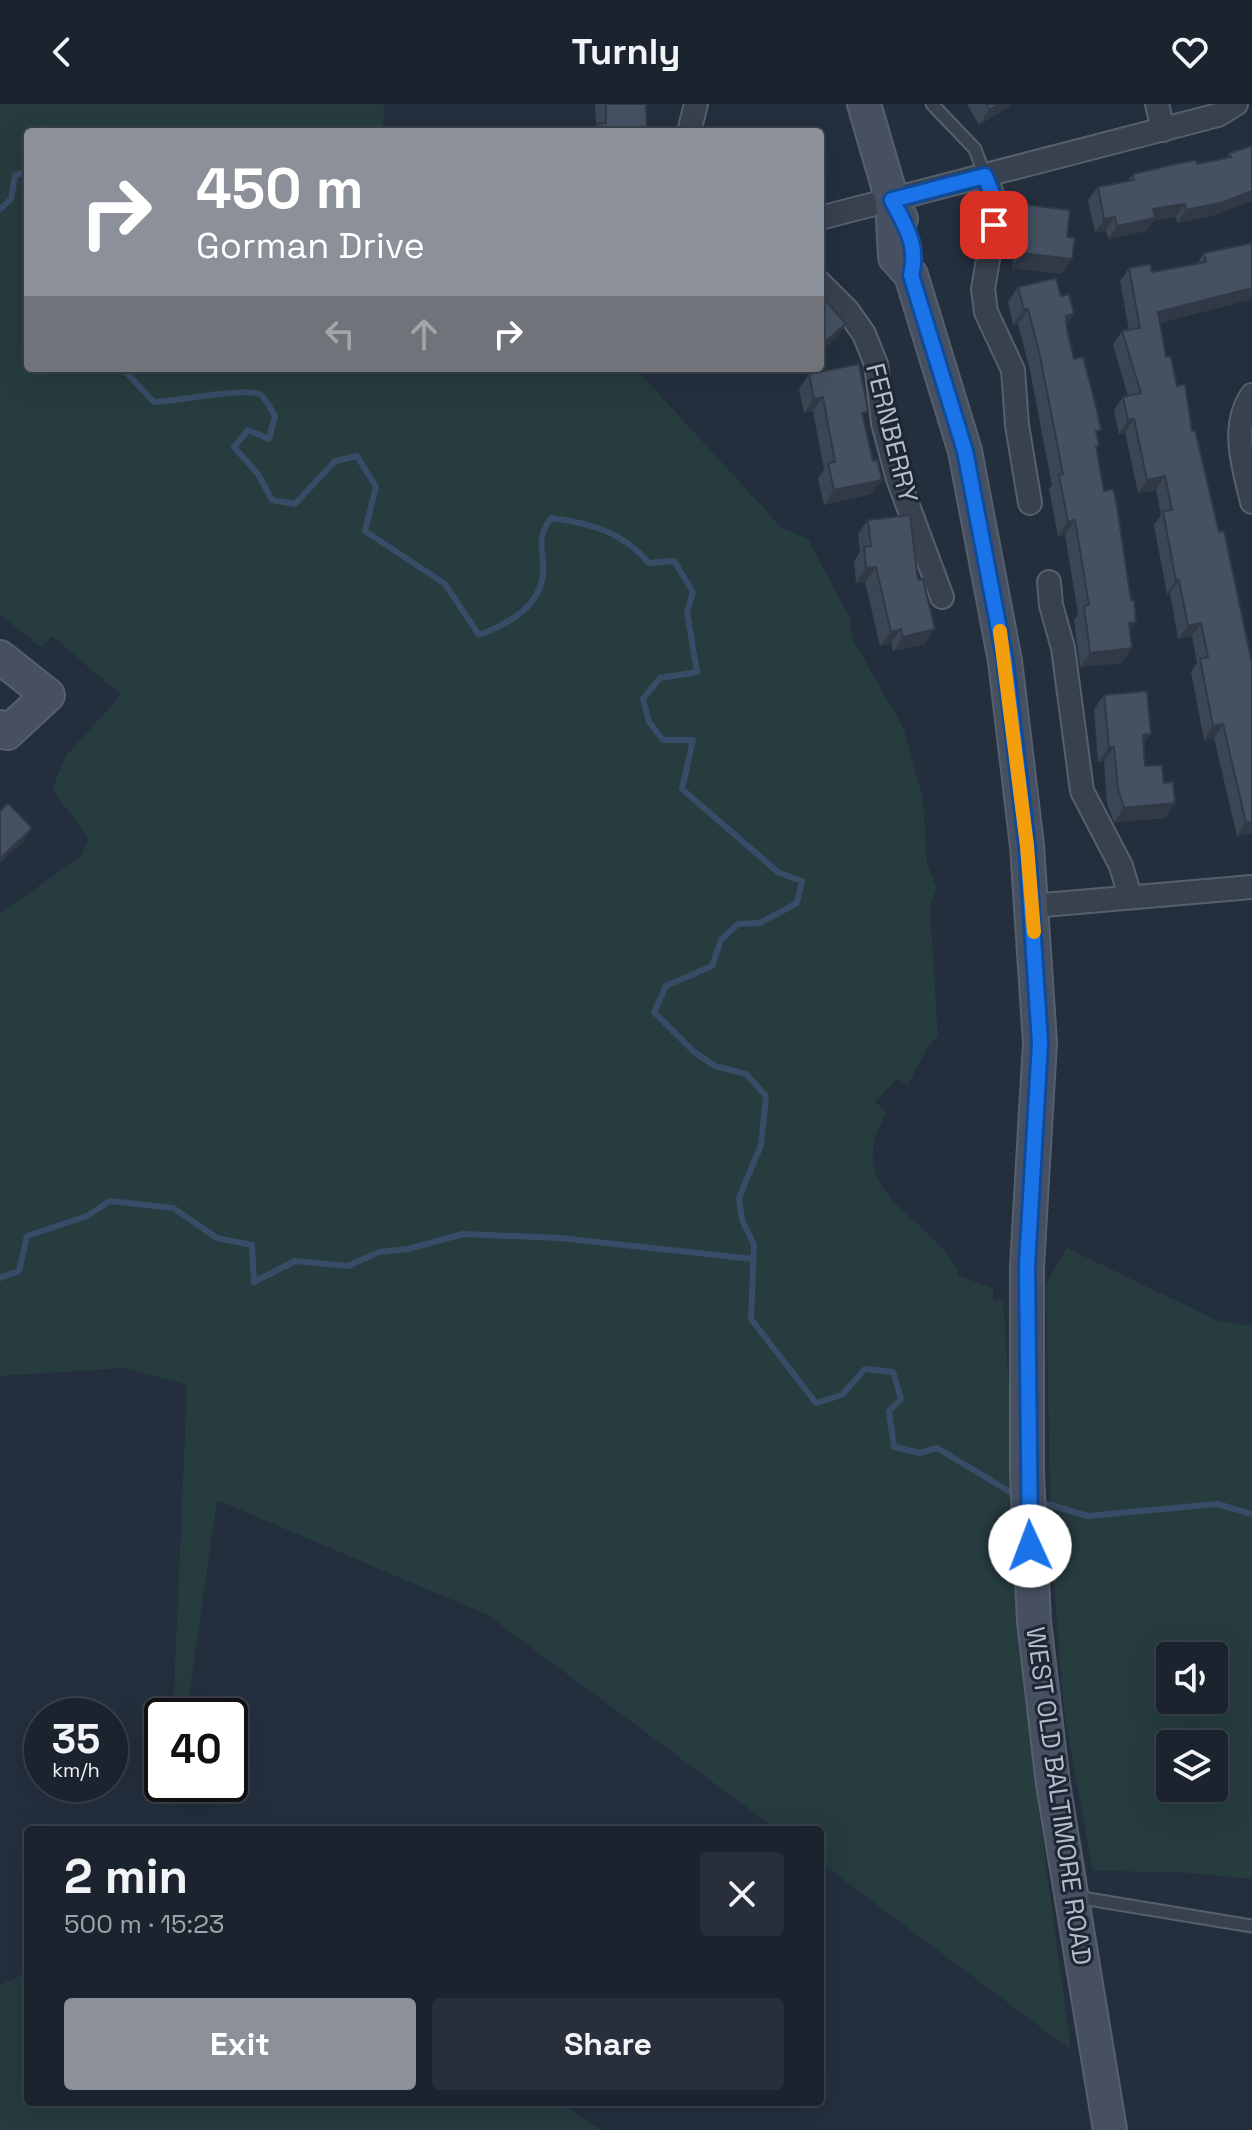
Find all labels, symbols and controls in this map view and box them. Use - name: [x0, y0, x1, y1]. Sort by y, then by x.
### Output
- text: Turnly: [572, 29, 680, 75]
- icon: back: [40, 30, 84, 74]
- icon: heart: [1168, 30, 1212, 74]
- text: 450 m: [196, 153, 364, 224]
- icon: right: [64, 160, 168, 264]
- pin: [960, 191, 1028, 259]
- icon: arrive: [972, 203, 1016, 247]
- text: Gorman Drive: [196, 223, 425, 269]
- icon: left: [318, 312, 362, 356]
- icon: ahead: [402, 312, 446, 356]
- icon: right: [486, 312, 530, 356]
- street label: FERNBERRY: [858, 360, 926, 506]
- position arrow: [988, 1504, 1072, 1588]
- street label: WEST OLD BALTIMORE ROAD: [1018, 1625, 1100, 1967]
- map controls: [1156, 1642, 1228, 1802]
- button: sound: [1156, 1642, 1228, 1714]
- speed limit sign: 40: [144, 1698, 248, 1802]
- text: 35: [52, 1714, 100, 1765]
- button: layers: [1156, 1730, 1228, 1802]
- text: km/h: [52, 1757, 100, 1783]
- text: 2 min: [64, 1846, 188, 1907]
- button: close: [700, 1852, 784, 1936]
- text: 500 m · 15:23: [64, 1907, 224, 1941]
- button: Exit: [64, 1998, 416, 2090]
- button: Share: [432, 1998, 784, 2090]

